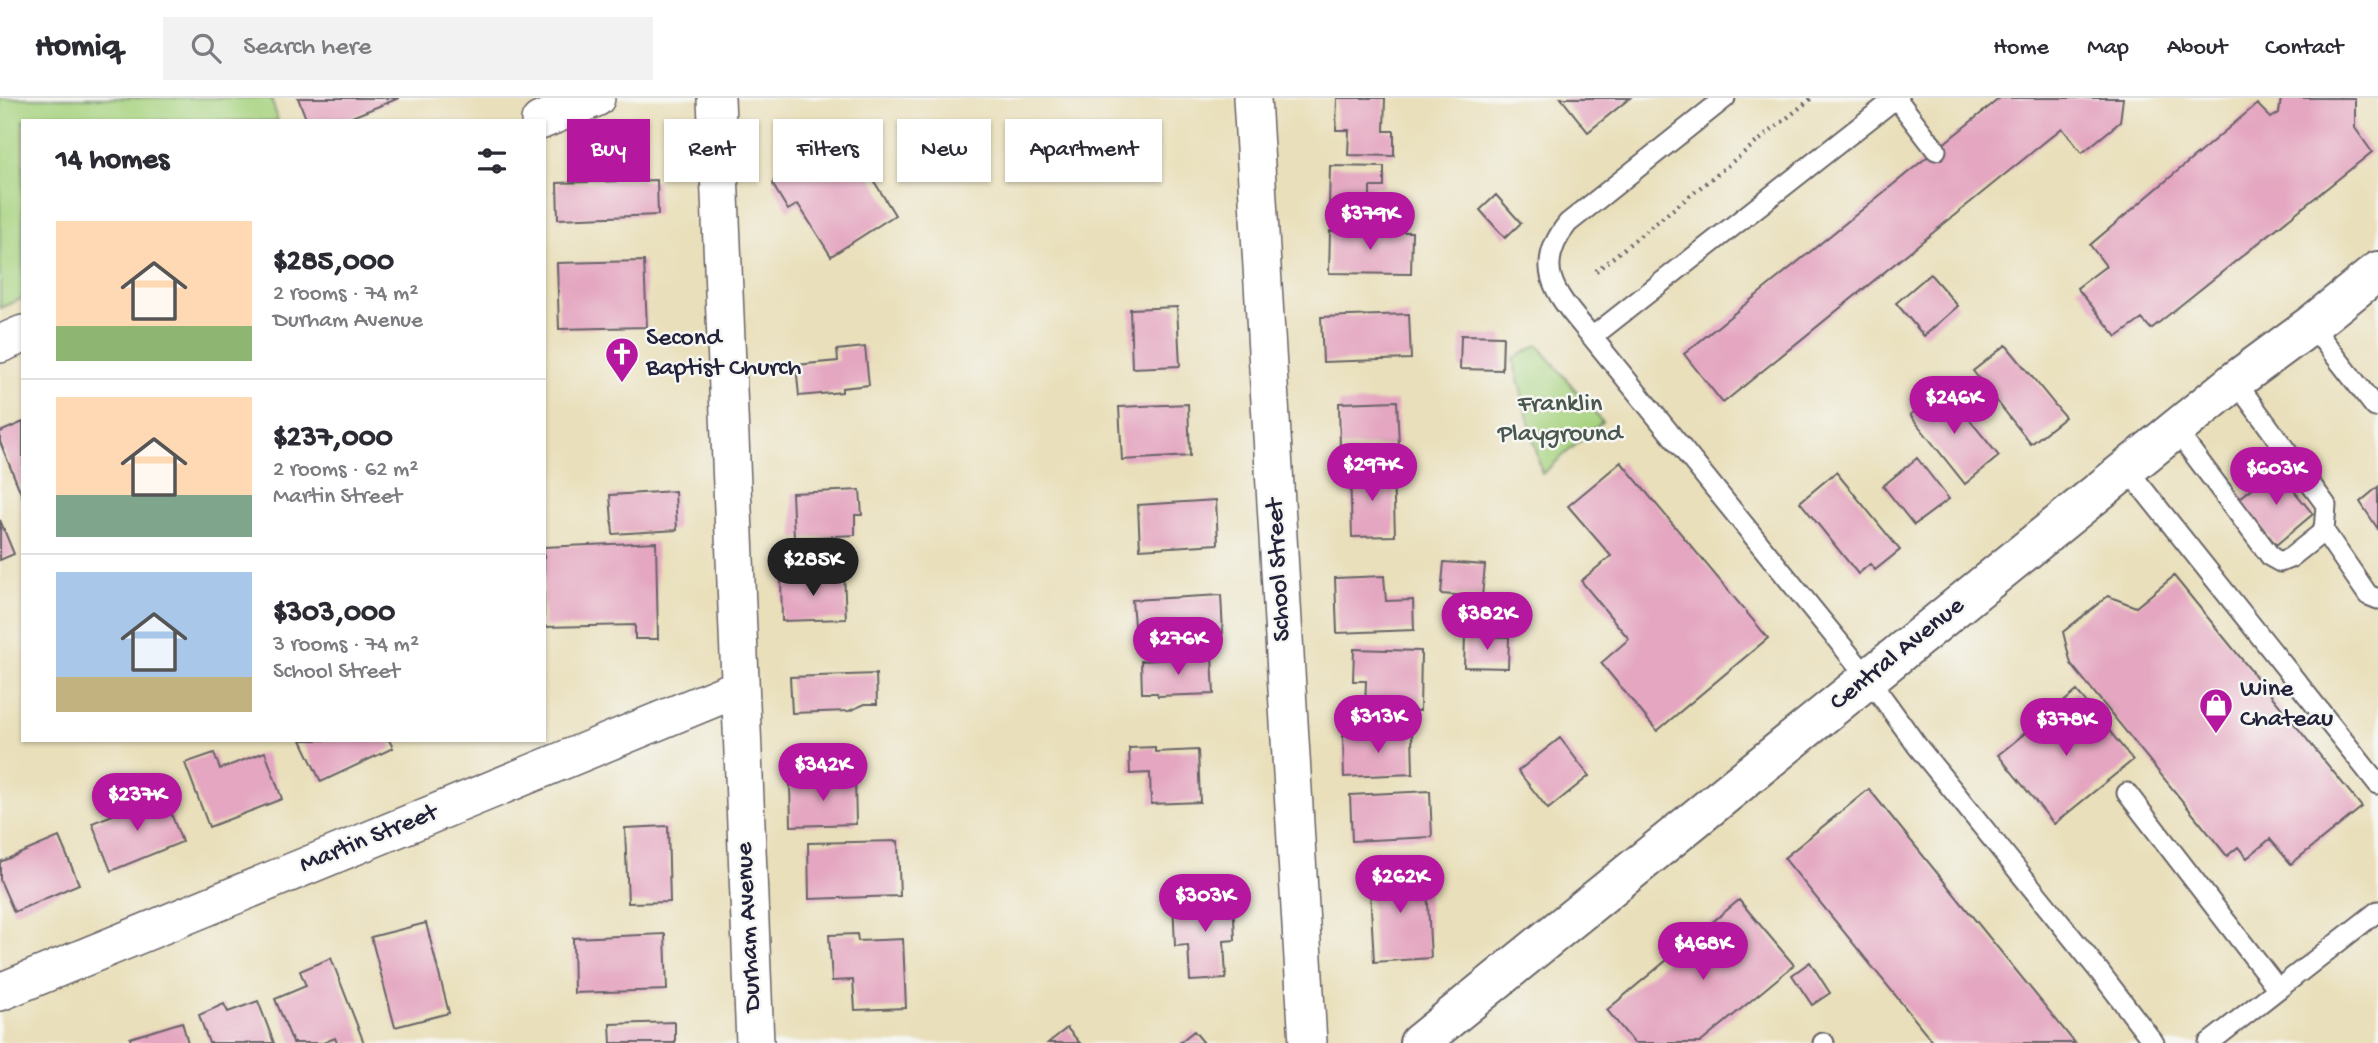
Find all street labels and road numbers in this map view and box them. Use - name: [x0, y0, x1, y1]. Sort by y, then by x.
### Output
- street label: School Street: [1261, 495, 1299, 642]
- street label: Central Avenue: [1824, 591, 1972, 719]
- street label: Martin Street: [296, 797, 445, 882]
- street label: Durham Avenue: [730, 841, 770, 1014]

